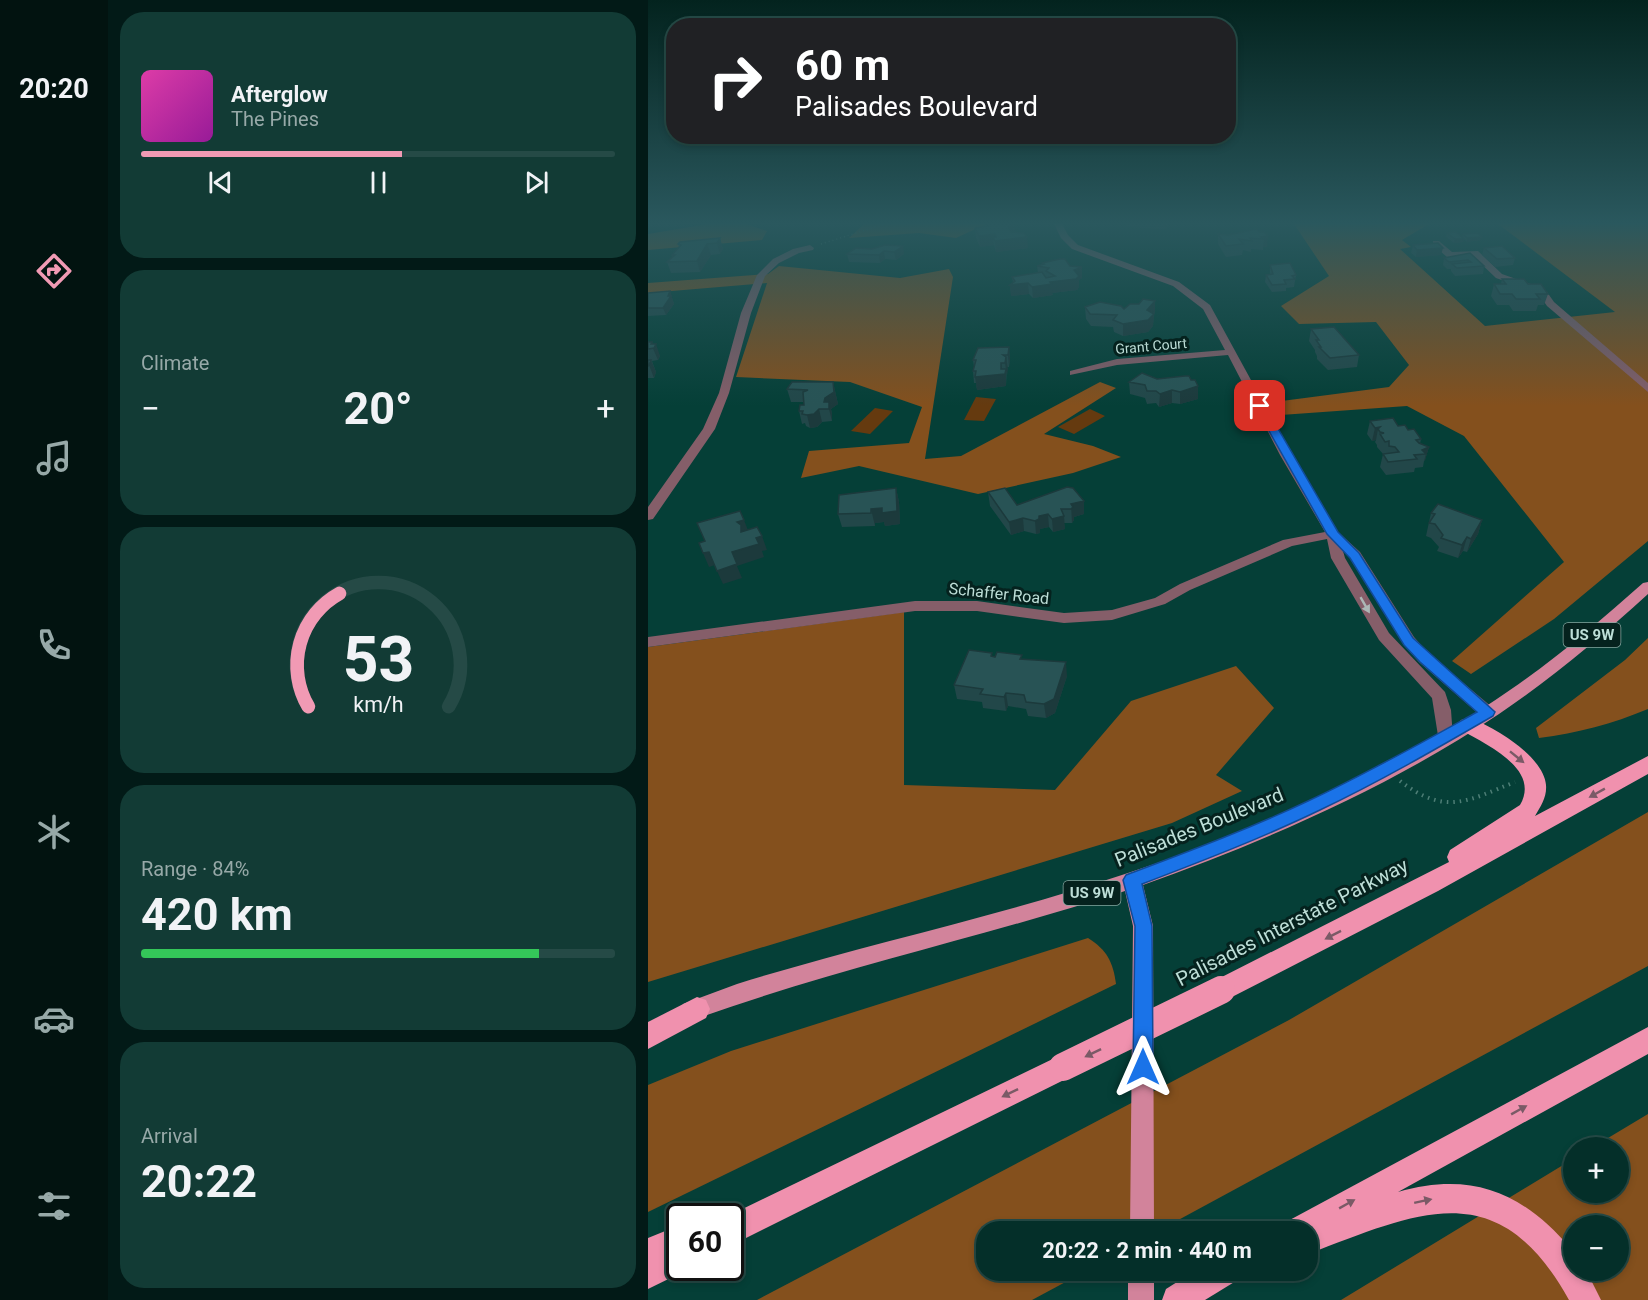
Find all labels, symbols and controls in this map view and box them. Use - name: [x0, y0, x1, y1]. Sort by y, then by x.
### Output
- text: 60 m: [795, 41, 890, 90]
- icon: right: [696, 42, 774, 120]
- text: 20:20: [19, 73, 89, 105]
- text: Afterglow: [231, 82, 328, 107]
- text: Palisades Boulevard: [795, 91, 1038, 123]
- text: The Pines: [231, 107, 319, 131]
- icon: previous: [204, 166, 237, 199]
- icon: pause: [362, 166, 395, 199]
- icon: next: [520, 166, 553, 199]
- icon: directions: [33, 250, 75, 292]
- street label: Grant Court: [1114, 335, 1188, 357]
- text: Climate: [141, 351, 209, 375]
- pin: [1234, 380, 1285, 431]
- text: 20°: [343, 382, 413, 435]
- text: −: [141, 389, 160, 428]
- text: +: [596, 389, 615, 428]
- icon: arrive: [1243, 389, 1276, 422]
- icon: music: [33, 437, 75, 479]
- street label: Schaffer Road: [948, 579, 1050, 608]
- one-way arrow: [1360, 597, 1371, 613]
- text: 53: [342, 623, 414, 696]
- road number: US 9W: [1564, 623, 1620, 647]
- icon: phone: [33, 624, 75, 666]
- text: km/h: [353, 692, 403, 717]
- one-way arrow: [1509, 750, 1524, 763]
- street label: Palisades Boulevard: [1111, 782, 1287, 872]
- one-way arrow: [1588, 788, 1605, 798]
- icon: climate: [33, 811, 75, 853]
- street label: Palisades Interstate Parkway: [1172, 853, 1413, 991]
- text: Range · 84%: [141, 857, 249, 881]
- road number: US 9W: [1064, 881, 1120, 905]
- text: 420 km: [141, 888, 293, 941]
- one-way arrow: [1324, 930, 1341, 939]
- icon: car: [33, 998, 75, 1040]
- position arrow: [1111, 1035, 1175, 1099]
- one-way arrow: [1084, 1048, 1101, 1057]
- one-way arrow: [1002, 1088, 1019, 1097]
- one-way arrow: [1511, 1105, 1528, 1115]
- text: Arrival: [141, 1124, 198, 1148]
- map controls: [1563, 1137, 1629, 1281]
- button: +: [1563, 1137, 1629, 1203]
- text: 20:22: [141, 1155, 257, 1208]
- icon: filters: [33, 1185, 75, 1227]
- one-way arrow: [1414, 1196, 1433, 1205]
- one-way arrow: [1339, 1199, 1356, 1209]
- speed limit sign: 60: [666, 1203, 744, 1281]
- button: −: [1563, 1215, 1629, 1281]
- text: 20:22 · 2 min · 440 m: [1042, 1238, 1252, 1263]

